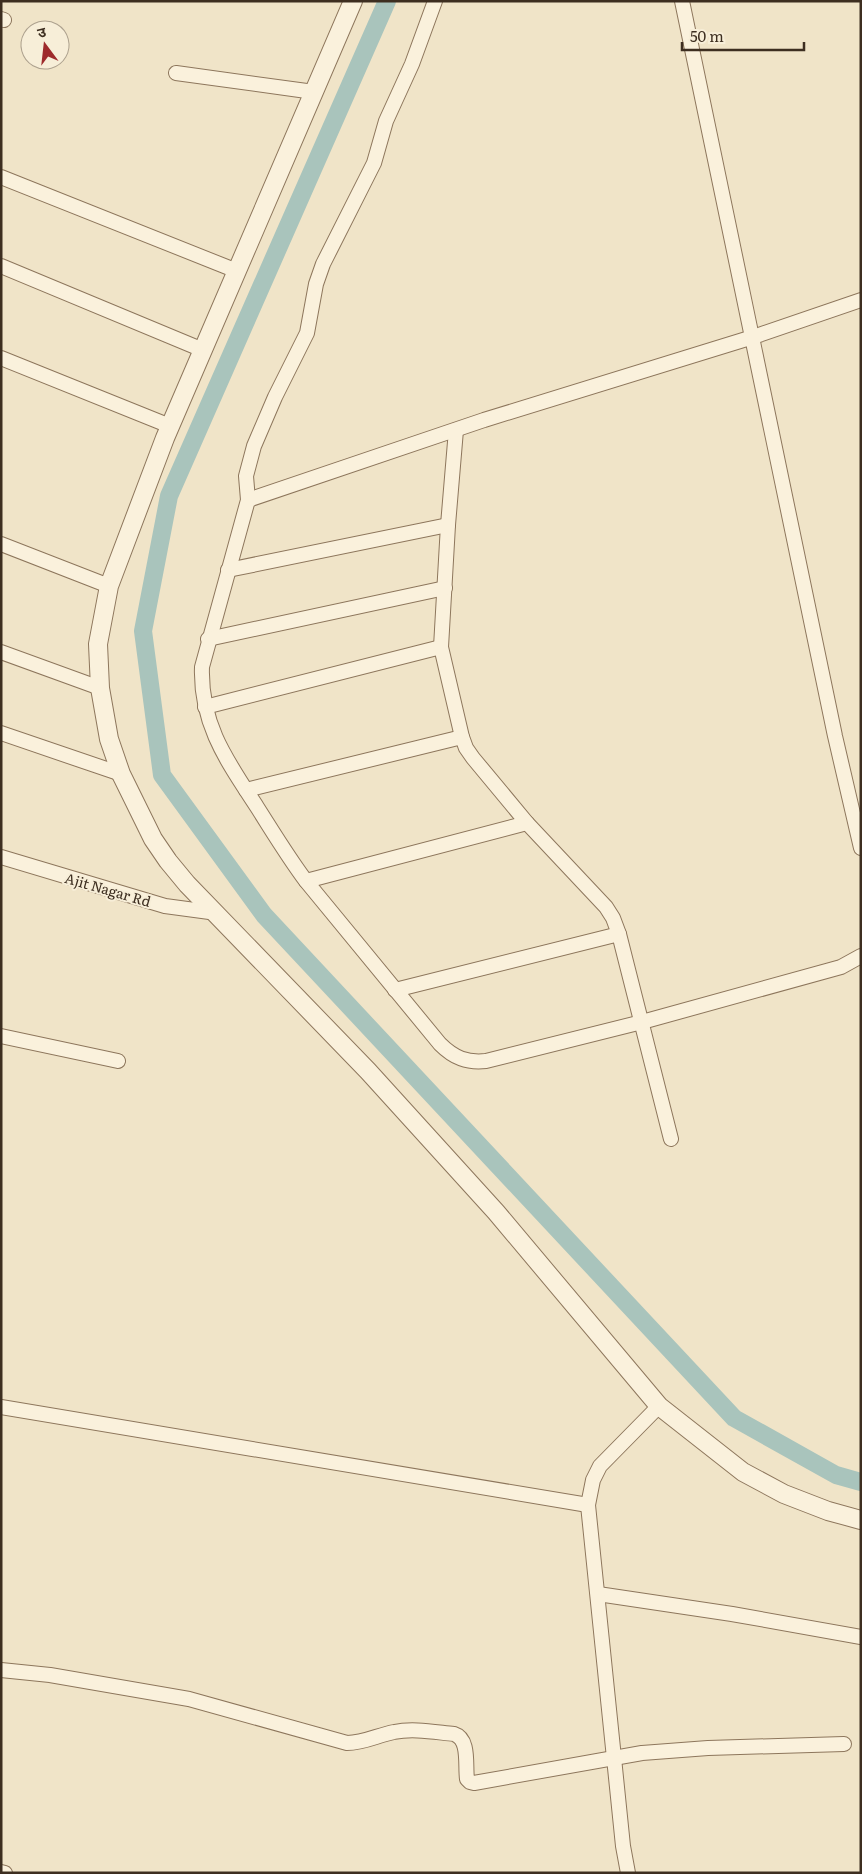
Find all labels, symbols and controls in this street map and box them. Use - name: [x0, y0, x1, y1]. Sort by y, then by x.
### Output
- north arrow: [20, 20, 70, 70]
- scale bar: [682, 20, 804, 52]
- text: उ: [35, 21, 49, 42]
- text: 50 m: [690, 24, 724, 47]
- street label: Ajit Nagar Rd: [63, 867, 154, 911]

